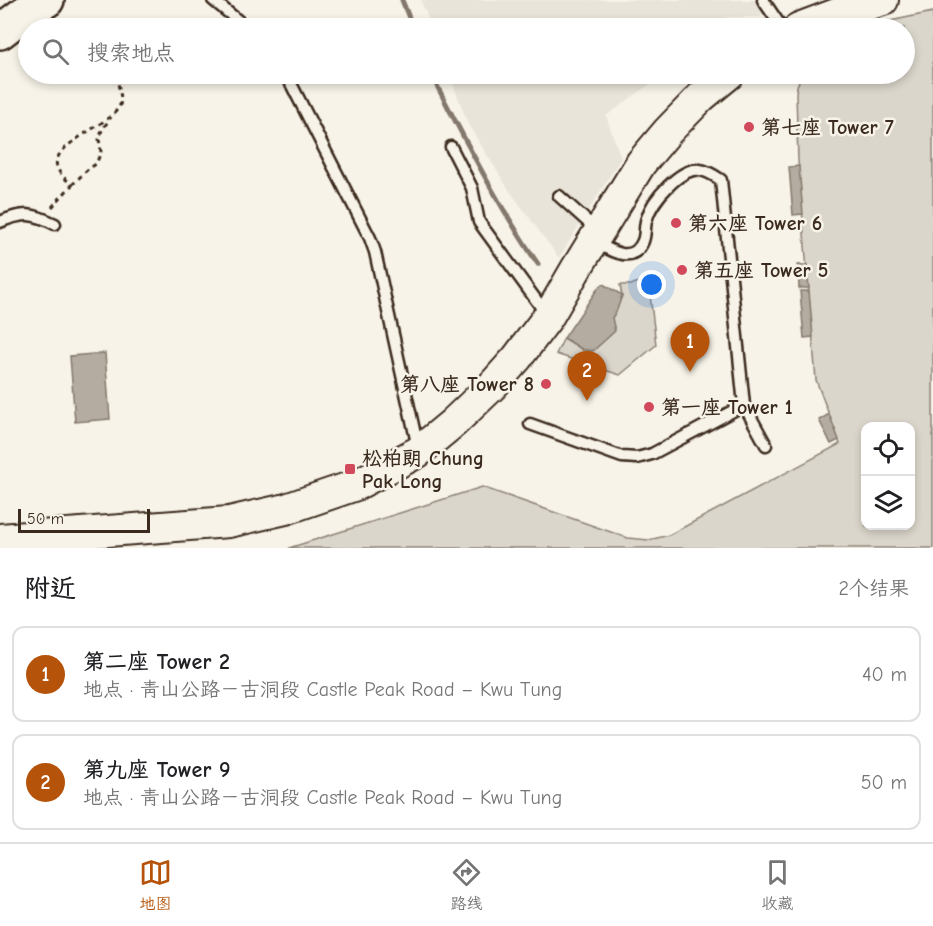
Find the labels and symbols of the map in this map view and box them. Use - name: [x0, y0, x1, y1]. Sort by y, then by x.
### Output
- place label: 第七座 Tower 7: [761, 116, 894, 139]
- marker: 第七座 Tower 7: [742, 120, 756, 134]
- place label: 第六座 Tower 6: [688, 212, 822, 235]
- marker: 第六座 Tower 6: [669, 216, 683, 230]
- place label: 第五座 Tower 5: [694, 259, 828, 282]
- marker: 第五座 Tower 5: [675, 263, 689, 277]
- your location: [637, 270, 666, 299]
- pin: 1: [670, 322, 710, 372]
- pin: 2: [568, 352, 606, 401]
- place label: 第八座 Tower 8: [400, 373, 534, 396]
- marker: 第八座 Tower 8: [539, 377, 553, 391]
- place label: 第一座 Tower 1: [661, 396, 793, 419]
- marker: 第一座 Tower 1: [642, 400, 656, 414]
- place label: 松柏朗 Chung Pak Long: [362, 447, 484, 493]
- marker: 松柏朗 Chung Pak Long: [343, 462, 357, 476]
- scale bar: [18, 506, 150, 534]

